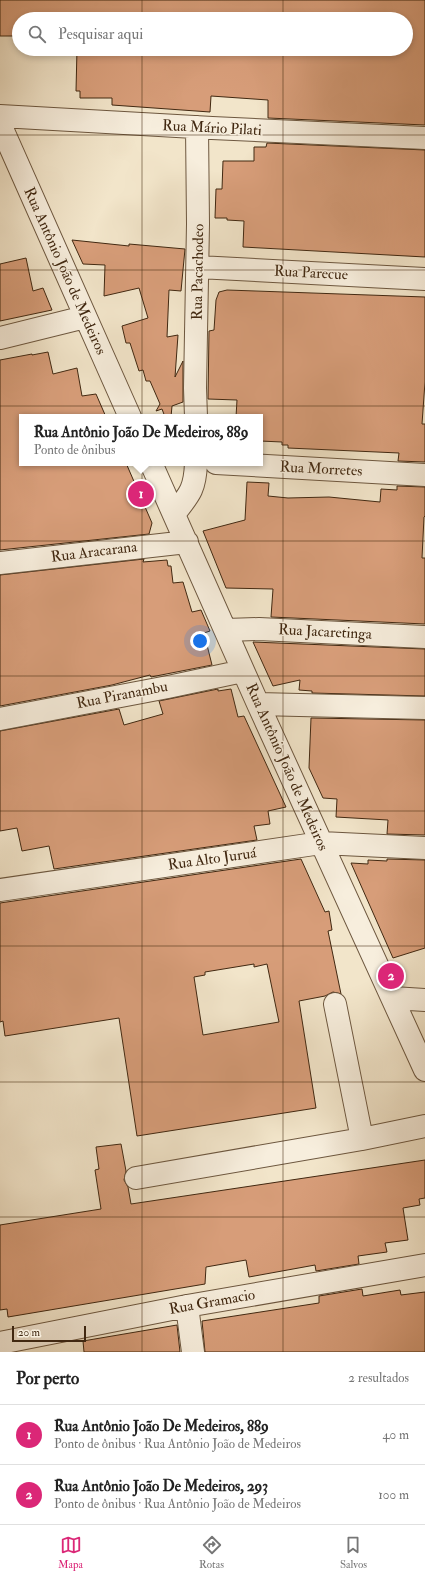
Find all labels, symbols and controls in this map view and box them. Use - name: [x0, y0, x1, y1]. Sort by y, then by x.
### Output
- search box: [12, 12, 413, 56]
- icon: search: [26, 23, 48, 45]
- text: Pesquisar aqui: [58, 25, 143, 44]
- street label: Rua Mário Pilati: [162, 116, 262, 140]
- street label: Rua Antônio João de Medeiros: [19, 184, 111, 358]
- street label: Rua Pacachodeo: [188, 224, 208, 320]
- street label: Rua Parecue: [273, 262, 349, 284]
- popup: [19, 414, 263, 466]
- text: Rua Antônio João De Medeiros, 889: [34, 423, 248, 442]
- text: Ponto de ônibus: [34, 442, 115, 458]
- street label: Rua Morretes: [279, 457, 363, 481]
- pin: 1: [128, 479, 154, 509]
- street label: Rua Aracarana: [50, 537, 139, 567]
- street label: Rua Jacaretinga: [278, 620, 373, 645]
- your location: [190, 631, 210, 651]
- street label: Rua Piranambu: [75, 677, 170, 713]
- street label: Rua Antônio João de Medeiros: [241, 680, 333, 854]
- street label: Rua Alto Juruá: [167, 843, 258, 876]
- pin: 2: [378, 961, 404, 991]
- street label: Rua Gramacio: [167, 1285, 257, 1319]
- scale bar: [12, 1324, 86, 1343]
- text: 20 m: [18, 1326, 40, 1339]
- text: Por perto: [16, 1368, 79, 1389]
- text: 2 resultados: [348, 1370, 409, 1386]
- text: Rua Antônio João De Medeiros, 889: [54, 1417, 269, 1436]
- text: 1: [27, 1427, 31, 1443]
- text: 40 m: [383, 1427, 409, 1443]
- text: Ponto de ônibus · Rua Antônio João de Medeiros: [54, 1436, 301, 1452]
- text: Rua Antônio João De Medeiros, 293: [54, 1477, 268, 1496]
- text: 2: [26, 1487, 32, 1503]
- text: 100 m: [378, 1487, 409, 1503]
- text: Ponto de ônibus · Rua Antônio João de Medeiros: [54, 1496, 301, 1512]
- tab: Mapa: [58, 1534, 83, 1571]
- tab: Rotas: [199, 1534, 224, 1571]
- tab: Salvos: [340, 1534, 367, 1571]

